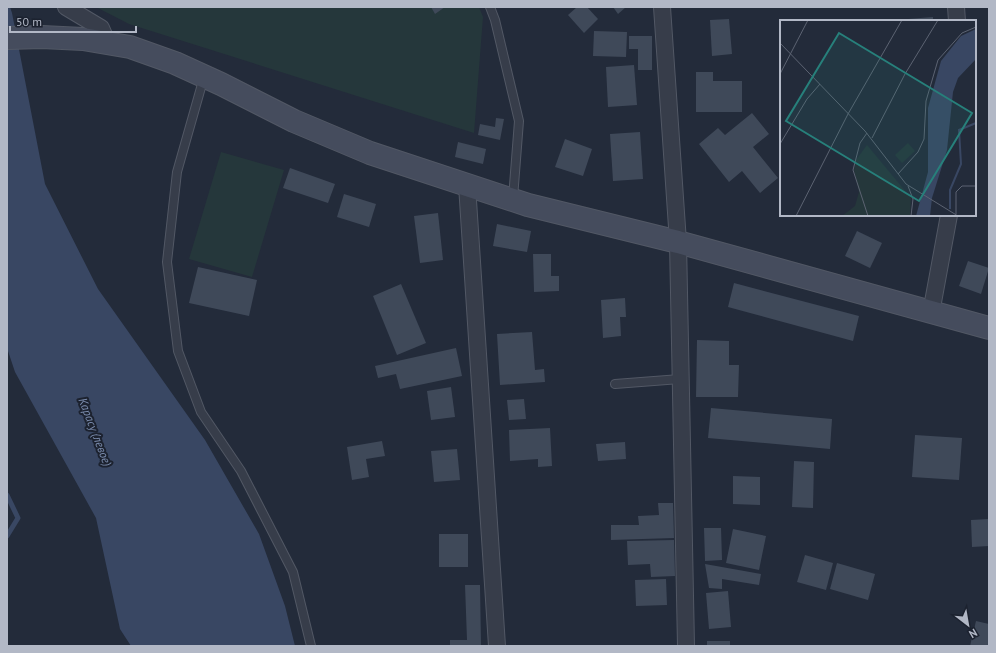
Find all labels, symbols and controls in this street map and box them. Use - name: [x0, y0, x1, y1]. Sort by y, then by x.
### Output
- scale bar: [10, 8, 136, 34]
- text: 50 m: [16, 14, 42, 29]
- inset map: [780, 20, 976, 216]
- water label: Карасу (левое): [75, 395, 115, 468]
- north arrow: [948, 605, 988, 645]
- text: N: [966, 626, 980, 641]

